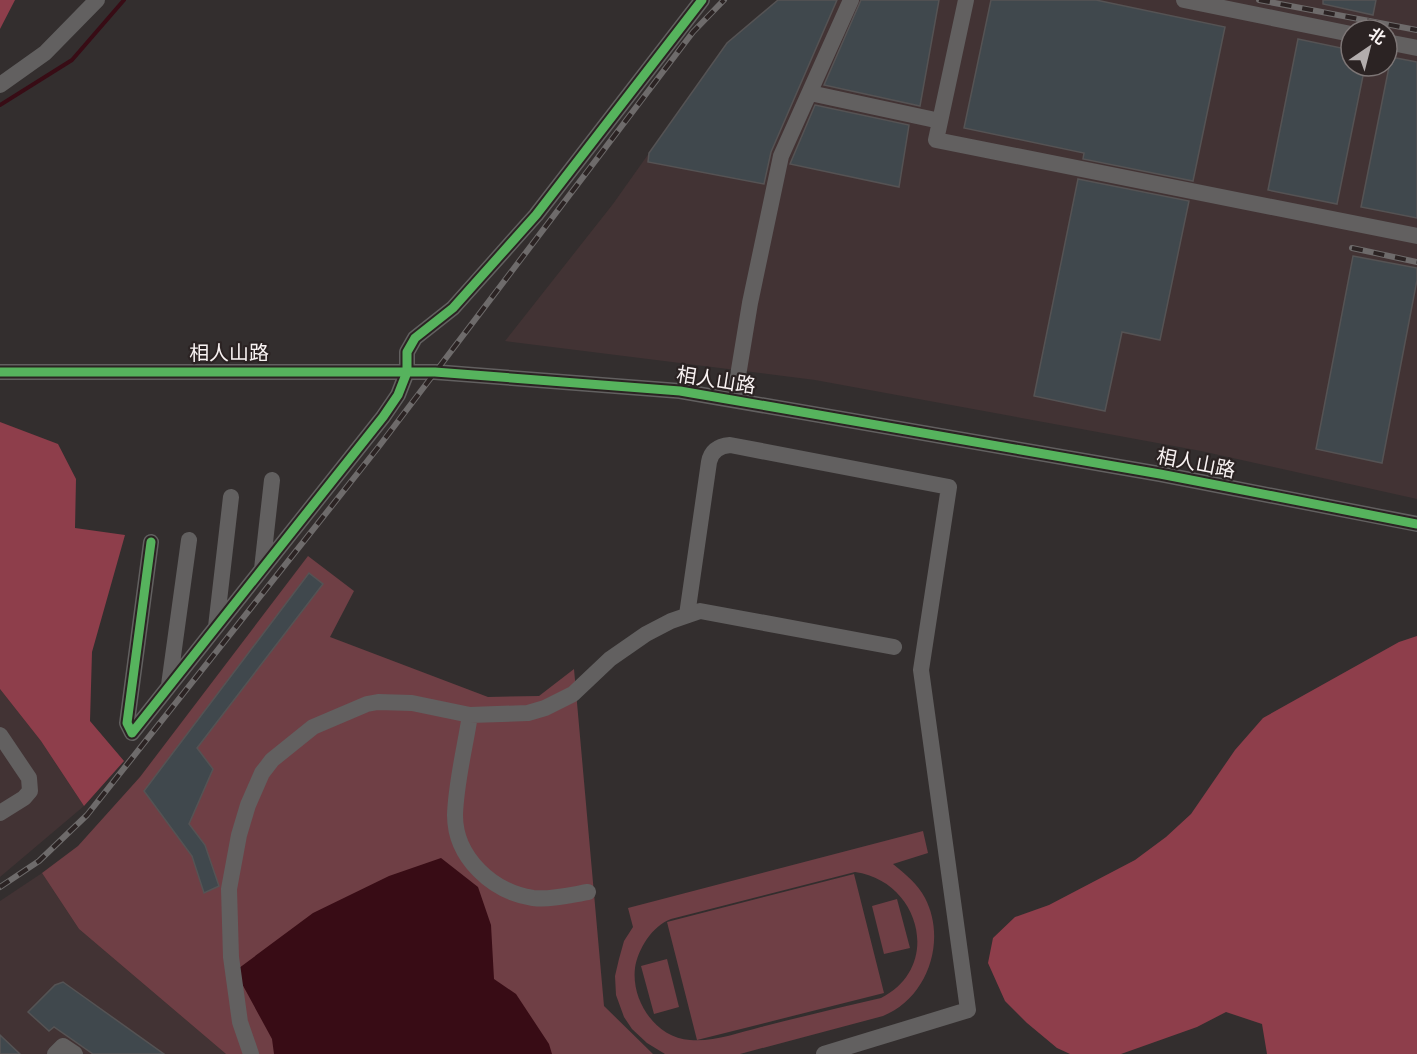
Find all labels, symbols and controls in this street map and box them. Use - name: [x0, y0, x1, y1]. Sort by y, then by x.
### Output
- north arrow: [1339, 18, 1399, 78]
- text: 北: [1365, 25, 1389, 49]
- street label: 相人山路: [189, 342, 269, 366]
- street label: 相人山路: [674, 363, 757, 399]
- street label: 相人山路: [1154, 445, 1237, 483]

